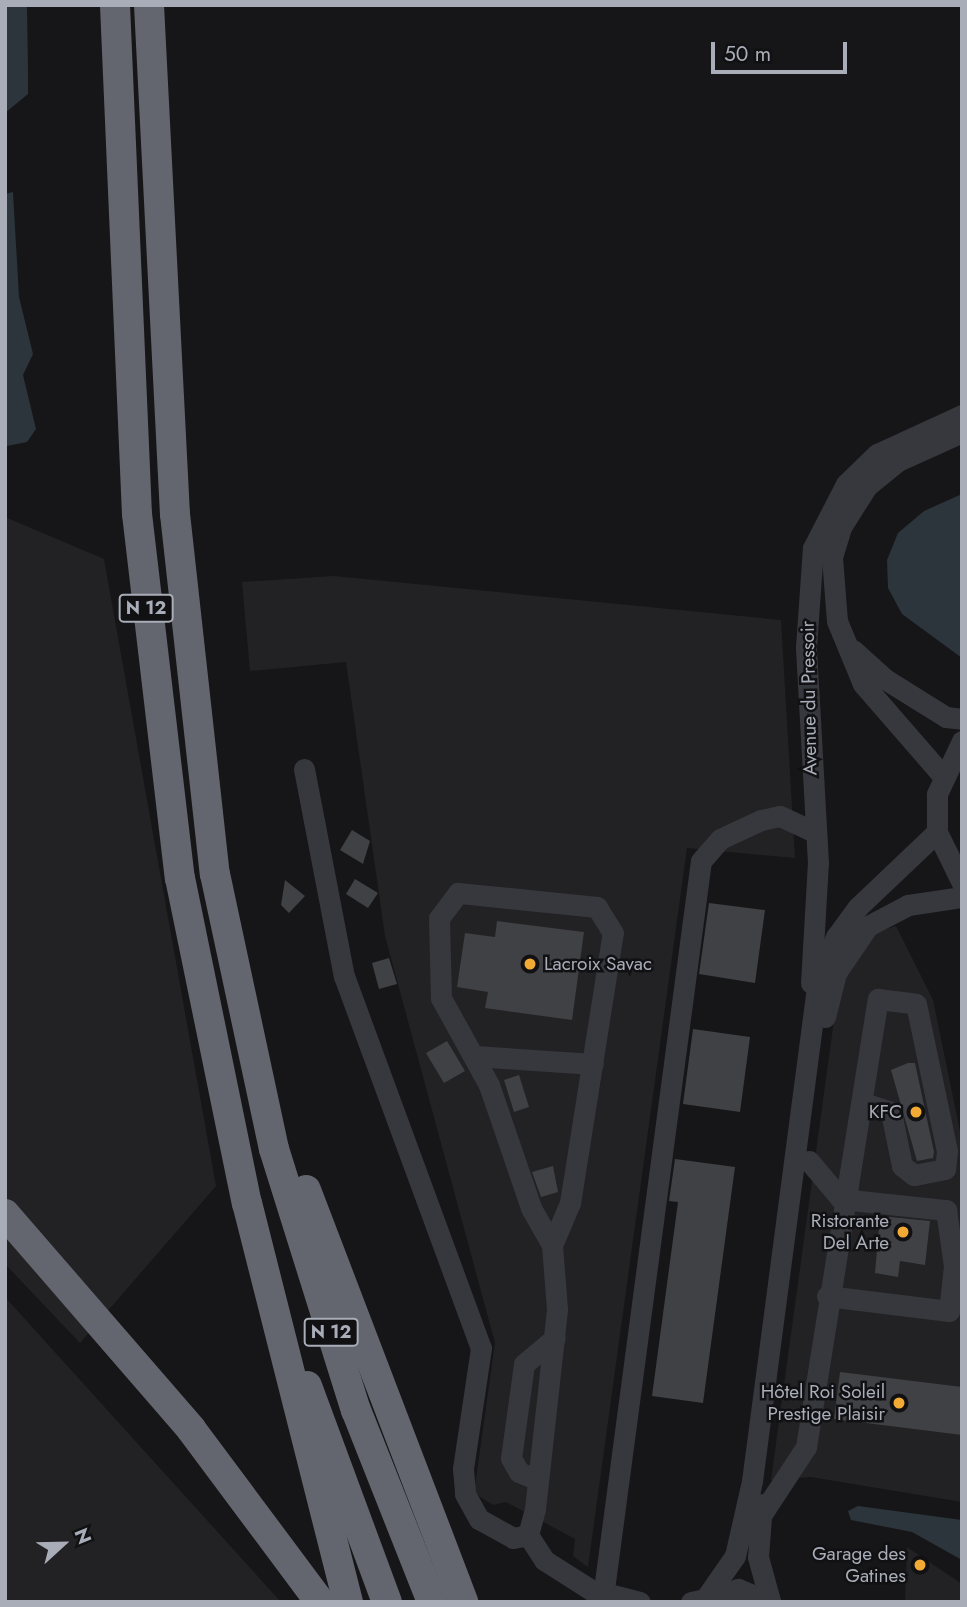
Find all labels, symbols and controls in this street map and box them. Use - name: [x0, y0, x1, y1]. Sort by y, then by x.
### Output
- scale bar: [715, 28, 852, 72]
- text: 50 m: [724, 39, 771, 69]
- road number: N 12: [118, 594, 174, 622]
- street label: Avenue du Pressoir: [796, 621, 822, 775]
- place label: Lacroix Savac: [544, 953, 652, 975]
- marker: Lacroix Savac: [522, 956, 538, 972]
- place label: KFC: [869, 1101, 902, 1123]
- marker: KFC: [908, 1104, 924, 1120]
- place label: Ristorante Del Arte: [811, 1210, 889, 1254]
- marker: Ristorante Del Arte: [895, 1224, 911, 1240]
- road number: N 12: [303, 1317, 359, 1346]
- place label: Hôtel Roi Soleil Prestige Plaisir: [761, 1381, 885, 1425]
- marker: Hôtel Roi Soleil Prestige Plaisir: [891, 1395, 907, 1411]
- north arrow: [28, 1509, 98, 1579]
- text: N: [68, 1524, 98, 1548]
- place label: Garage des Gatines: [812, 1543, 906, 1587]
- marker: Garage des Gatines: [912, 1557, 928, 1573]

